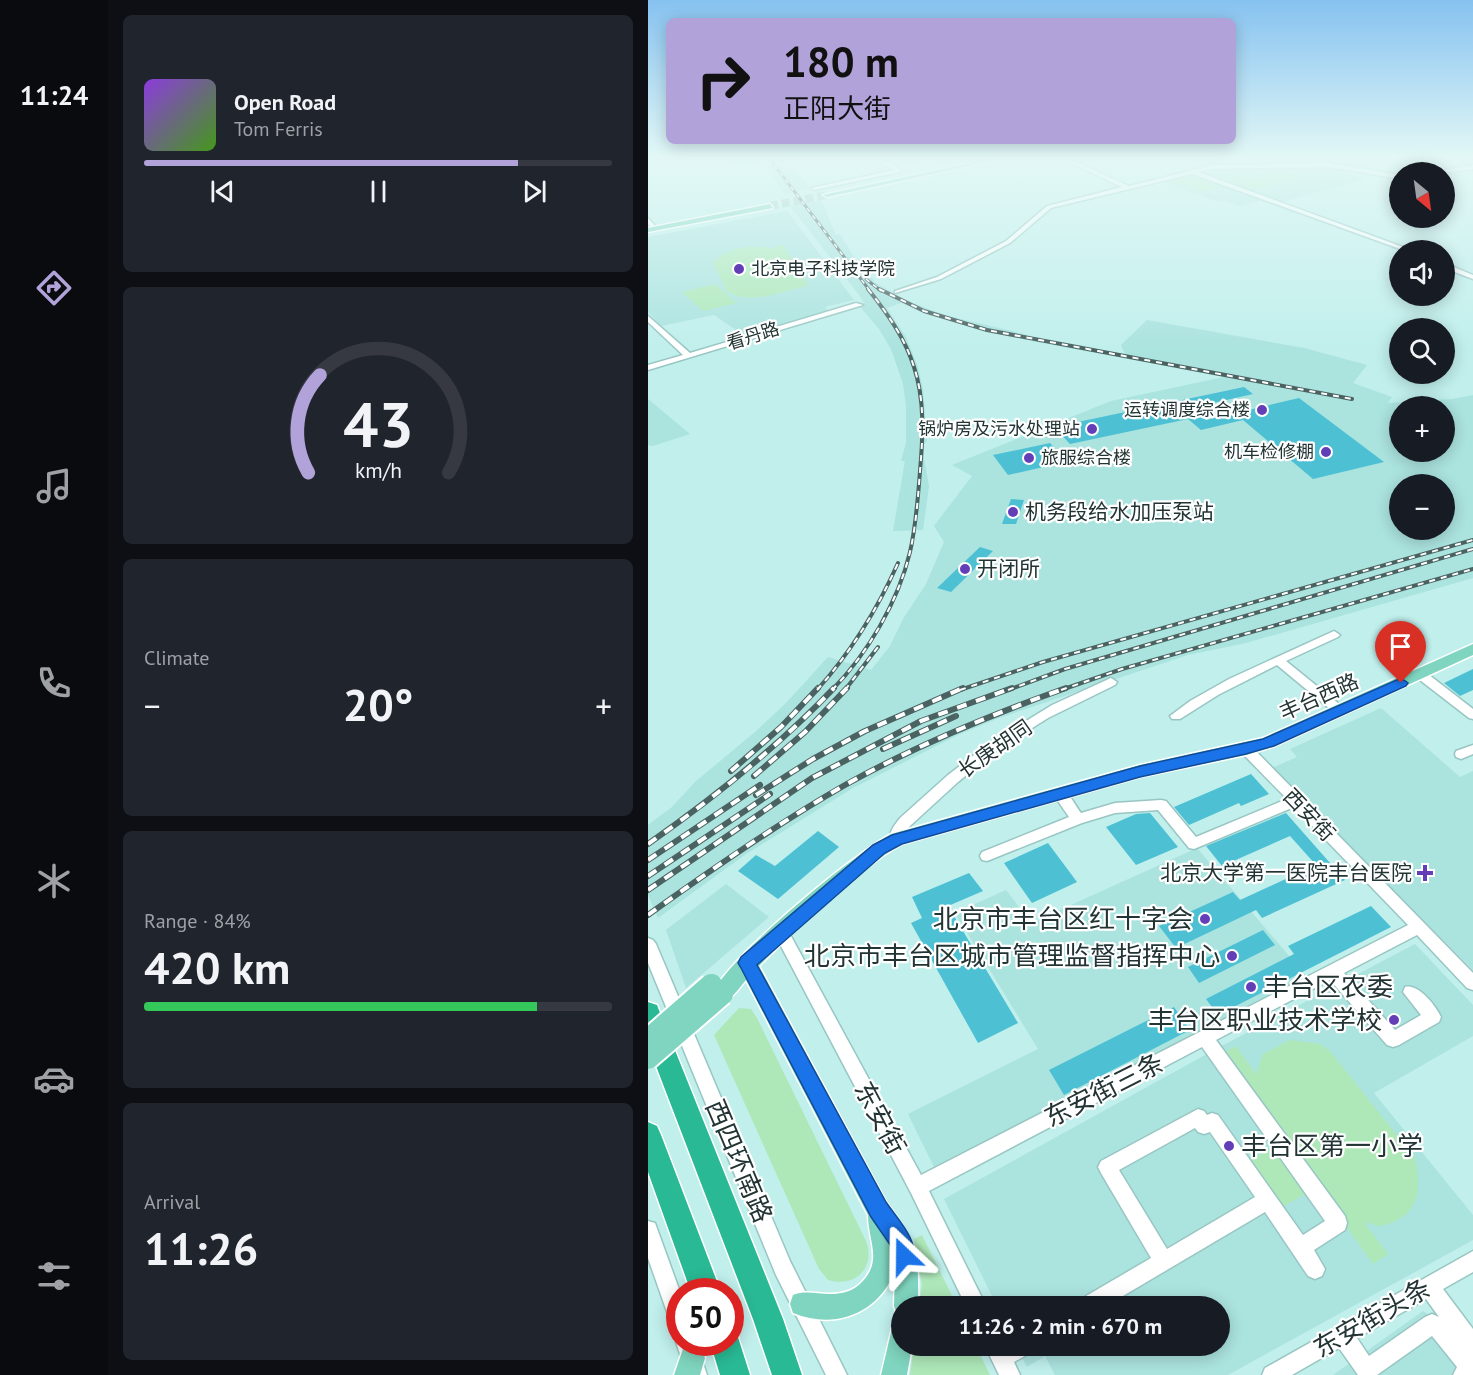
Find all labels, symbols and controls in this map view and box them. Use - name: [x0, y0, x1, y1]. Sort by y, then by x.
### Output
- text: 180 m: [783, 34, 899, 89]
- icon: right: [684, 42, 762, 120]
- text: 11:24: [20, 78, 88, 112]
- text: Open Road: [234, 88, 336, 116]
- text: 正阳大街: [783, 91, 891, 125]
- text: Tom Ferris: [234, 116, 323, 142]
- north arrow: [1389, 162, 1455, 228]
- map controls: [1389, 162, 1455, 540]
- icon: previous: [206, 175, 239, 208]
- icon: pause: [362, 175, 395, 208]
- icon: next: [518, 175, 551, 208]
- button: sound: [1389, 240, 1455, 306]
- place label: 北京电子科技学院: [751, 257, 895, 280]
- marker: 北京电子科技学院: [732, 262, 746, 276]
- icon: directions: [33, 267, 75, 309]
- street label: 看丹路: [724, 317, 782, 354]
- button: search: [1389, 318, 1455, 384]
- text: 43: [343, 383, 413, 464]
- button: +: [1389, 396, 1455, 462]
- place label: 运转调度综合楼: [1124, 398, 1250, 421]
- marker: 运转调度综合楼: [1255, 403, 1269, 417]
- place label: 锅炉房及污水处理站: [918, 417, 1080, 440]
- marker: 锅炉房及污水处理站: [1085, 422, 1099, 436]
- place label: 机车检修棚: [1224, 440, 1314, 463]
- marker: 机车检修棚: [1319, 445, 1333, 459]
- place label: 旅服综合楼: [1041, 446, 1131, 469]
- marker: 旅服综合楼: [1022, 451, 1036, 465]
- text: km/h: [354, 456, 401, 484]
- icon: music: [33, 465, 75, 507]
- button: −: [1389, 474, 1455, 540]
- place label: 机务段给水加压泵站: [1025, 498, 1214, 525]
- marker: 机务段给水加压泵站: [1006, 505, 1020, 519]
- place label: 开闭所: [977, 555, 1040, 582]
- marker: 开闭所: [958, 562, 972, 576]
- pin: [1375, 621, 1426, 683]
- icon: arrive: [1384, 630, 1417, 663]
- text: Climate: [144, 645, 210, 671]
- icon: phone: [33, 662, 75, 704]
- street label: 丰台西路: [1275, 667, 1363, 726]
- text: 20°: [343, 675, 413, 733]
- text: −: [144, 684, 161, 727]
- text: +: [595, 684, 612, 727]
- street label: 长庚胡同: [953, 713, 1037, 784]
- street label: 西安街: [1278, 783, 1341, 847]
- place label: 北京大学第一医院丰台医院: [1160, 859, 1412, 886]
- icon: climate: [33, 860, 75, 902]
- marker: 北京大学第一医院丰台医院: [1416, 864, 1434, 882]
- place label: 北京市丰台区红十字会: [933, 902, 1193, 935]
- text: Range · 84%: [144, 908, 251, 934]
- marker: 北京市丰台区红十字会: [1198, 912, 1212, 926]
- text: 420 km: [144, 938, 290, 996]
- place label: 北京市丰台区城市管理监督指挥中心: [804, 939, 1220, 972]
- marker: 北京市丰台区城市管理监督指挥中心: [1225, 949, 1239, 963]
- place label: 丰台区农委: [1263, 970, 1393, 1003]
- marker: 丰台区农委: [1244, 980, 1258, 994]
- place label: 丰台区职业技术学校: [1148, 1003, 1382, 1036]
- marker: 丰台区职业技术学校: [1387, 1013, 1401, 1027]
- street label: 东安街三条: [1038, 1045, 1169, 1134]
- icon: car: [33, 1058, 75, 1100]
- street label: 东安街: [848, 1076, 913, 1160]
- street label: 西四环南路: [699, 1095, 780, 1227]
- place label: 丰台区第一小学: [1241, 1129, 1423, 1162]
- marker: 丰台区第一小学: [1222, 1139, 1236, 1153]
- text: Arrival: [144, 1189, 200, 1215]
- text: 11:26: [144, 1219, 258, 1277]
- position arrow: [872, 1224, 936, 1288]
- icon: filters: [33, 1255, 75, 1297]
- street label: 东安街头条: [1307, 1271, 1436, 1364]
- speed limit sign: 50: [666, 1278, 744, 1356]
- text: 11:26 · 2 min · 670 m: [959, 1312, 1162, 1340]

